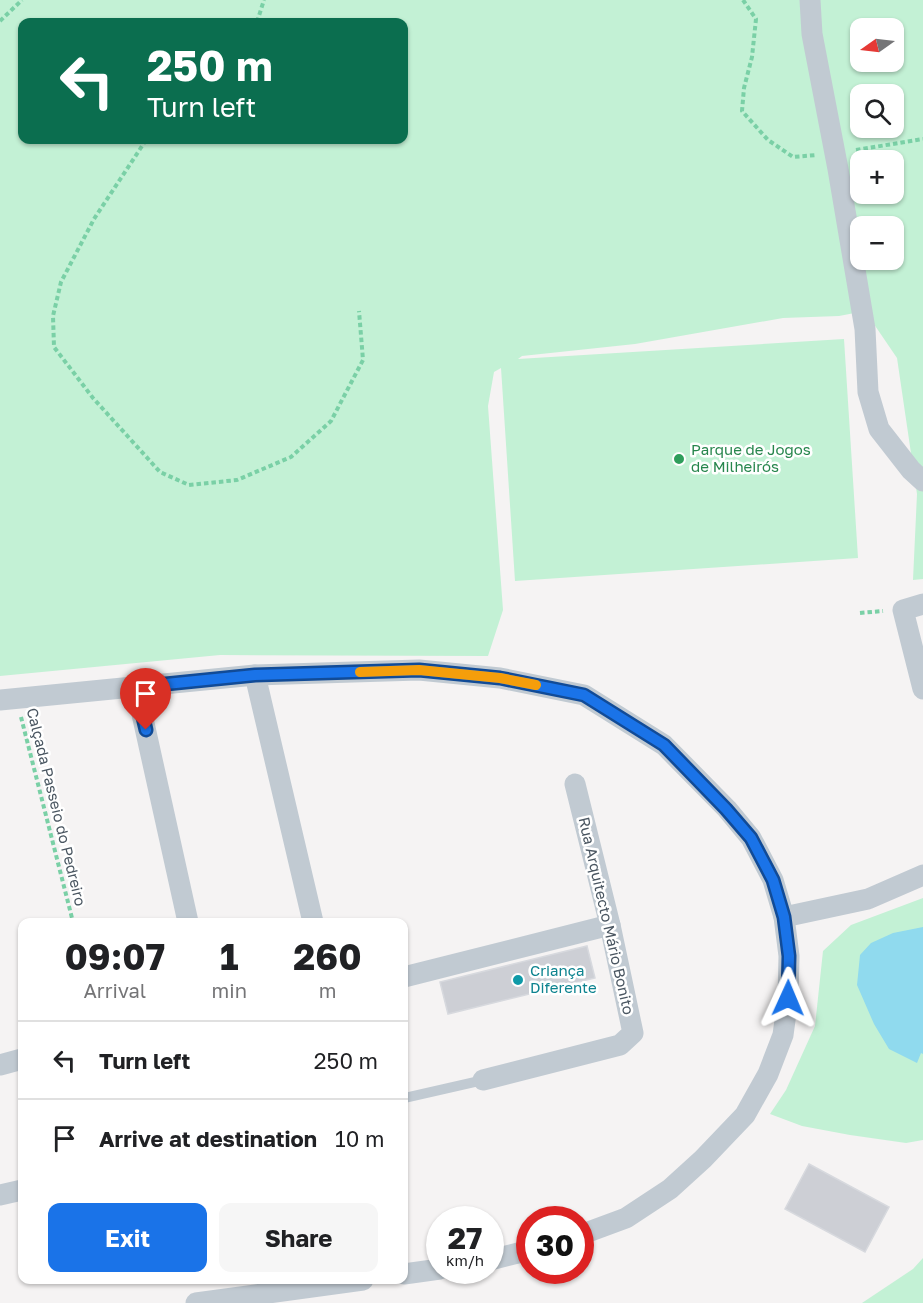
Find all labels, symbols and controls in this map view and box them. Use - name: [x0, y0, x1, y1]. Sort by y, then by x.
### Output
- north arrow: [850, 18, 904, 72]
- map controls: [850, 18, 904, 270]
- text: 250 m: [147, 40, 273, 90]
- icon: left: [48, 42, 126, 120]
- button: search: [850, 84, 904, 138]
- text: Turn left: [147, 91, 256, 123]
- button: +: [850, 150, 904, 204]
- button: −: [850, 216, 904, 270]
- place label: Parque de Jogos de Milheirós: [691, 440, 811, 475]
- marker: Parque de Jogos de Milheirós: [672, 452, 686, 466]
- pin: [120, 668, 171, 730]
- icon: arrive: [129, 677, 162, 710]
- street label: Calçada Passeio do Pedreiro: [24, 706, 90, 908]
- street label: Rua Arquitecto Mário Bonito: [575, 815, 638, 1016]
- text: 09:07: [64, 935, 165, 978]
- text: 1: [220, 935, 239, 978]
- text: 260: [293, 935, 362, 978]
- place label: Criança Diferente: [530, 961, 597, 996]
- position arrow: [756, 966, 820, 1030]
- marker: Criança Diferente: [511, 973, 525, 987]
- text: Arrival: [83, 978, 146, 1002]
- text: min: [212, 978, 247, 1002]
- text: m: [319, 978, 336, 1002]
- icon: left: [48, 1044, 81, 1077]
- text: Turn left: [99, 1047, 190, 1074]
- text: 250 m: [314, 1047, 378, 1074]
- icon: arrive: [48, 1122, 81, 1155]
- text: Arrive at destination: [99, 1125, 317, 1152]
- text: 10 m: [335, 1125, 384, 1152]
- button: Exit: [48, 1203, 207, 1272]
- button: Share: [219, 1203, 378, 1272]
- speed limit sign: 30: [516, 1206, 594, 1284]
- text: 27: [448, 1220, 482, 1256]
- text: km/h: [446, 1251, 484, 1269]

